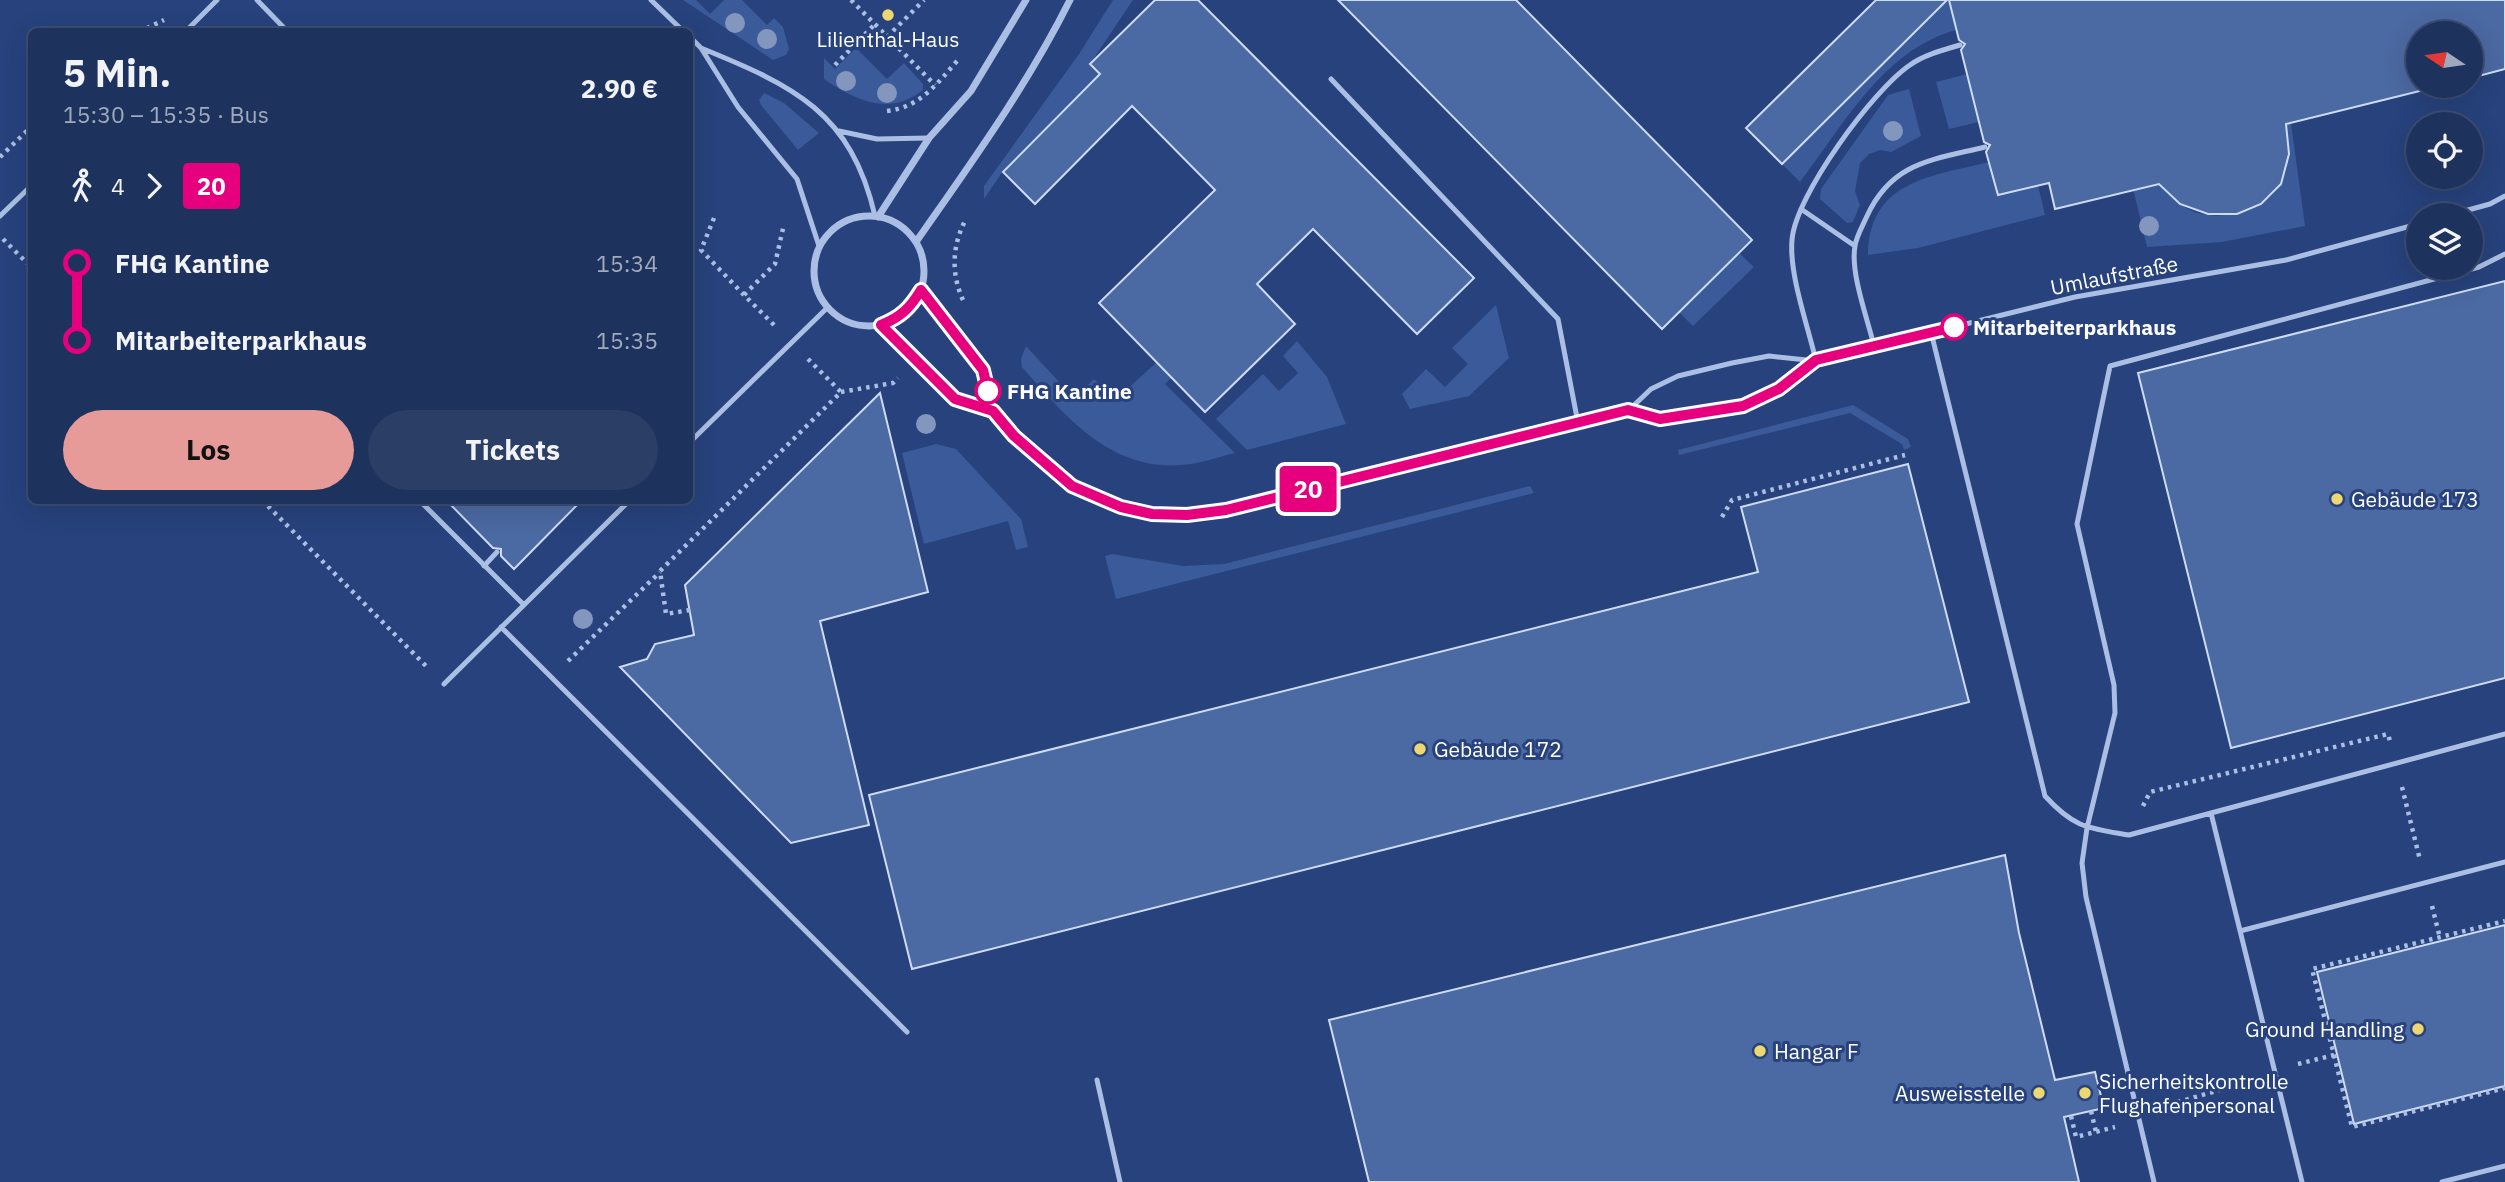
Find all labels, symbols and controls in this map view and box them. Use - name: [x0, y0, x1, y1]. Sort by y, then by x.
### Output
- marker: Lilienthal-Haus: [880, 7, 896, 23]
- north arrow: [2406, 21, 2483, 98]
- map controls: [2406, 21, 2483, 280]
- place label: Lilienthal-Haus: [817, 25, 959, 53]
- text: 5 Min.: [63, 48, 171, 97]
- text: 2.90 €: [581, 71, 658, 105]
- text: 15:30 – 15:35 · Bus: [63, 99, 269, 129]
- button: locate: [2406, 112, 2483, 189]
- icon: walk: [63, 167, 101, 205]
- icon: forward: [135, 167, 173, 205]
- text: 20: [197, 170, 226, 202]
- text: 4: [111, 171, 125, 201]
- button: layers: [2406, 203, 2483, 280]
- text: FHG Kantine: [115, 246, 270, 280]
- text: 15:34: [596, 248, 658, 278]
- street label: Umlaufstraße: [2048, 249, 2180, 301]
- place label: Mitarbeiterparkhaus: [1973, 313, 2176, 341]
- marker: Mitarbeiterparkhaus: [1941, 314, 1967, 340]
- text: Mitarbeiterparkhaus: [115, 323, 367, 357]
- text: 15:35: [596, 325, 658, 355]
- place label: FHG Kantine: [1007, 377, 1132, 405]
- marker: FHG Kantine: [975, 378, 1001, 404]
- button: Los: [63, 410, 354, 490]
- button: Tickets: [368, 410, 658, 490]
- line badge: 20: [1276, 466, 1340, 512]
- text: 20: [1294, 473, 1322, 505]
- place label: Gebäude 173: [2351, 485, 2479, 513]
- marker: Gebäude 173: [2329, 491, 2345, 507]
- place label: Gebäude 172: [1434, 735, 1562, 763]
- marker: Gebäude 172: [1412, 741, 1428, 757]
- place label: Ground Handling: [2245, 1015, 2404, 1043]
- marker: Ground Handling: [2410, 1021, 2426, 1037]
- place label: Hangar F: [1774, 1037, 1859, 1065]
- marker: Hangar F: [1752, 1043, 1768, 1059]
- place label: Sicherheitskontrolle Flughafenpersonal: [2099, 1067, 2288, 1119]
- place label: Ausweisstelle: [1895, 1079, 2025, 1107]
- marker: Ausweisstelle: [2031, 1085, 2047, 1101]
- marker: Sicherheitskontrolle Flughafenpersonal: [2077, 1085, 2093, 1101]

